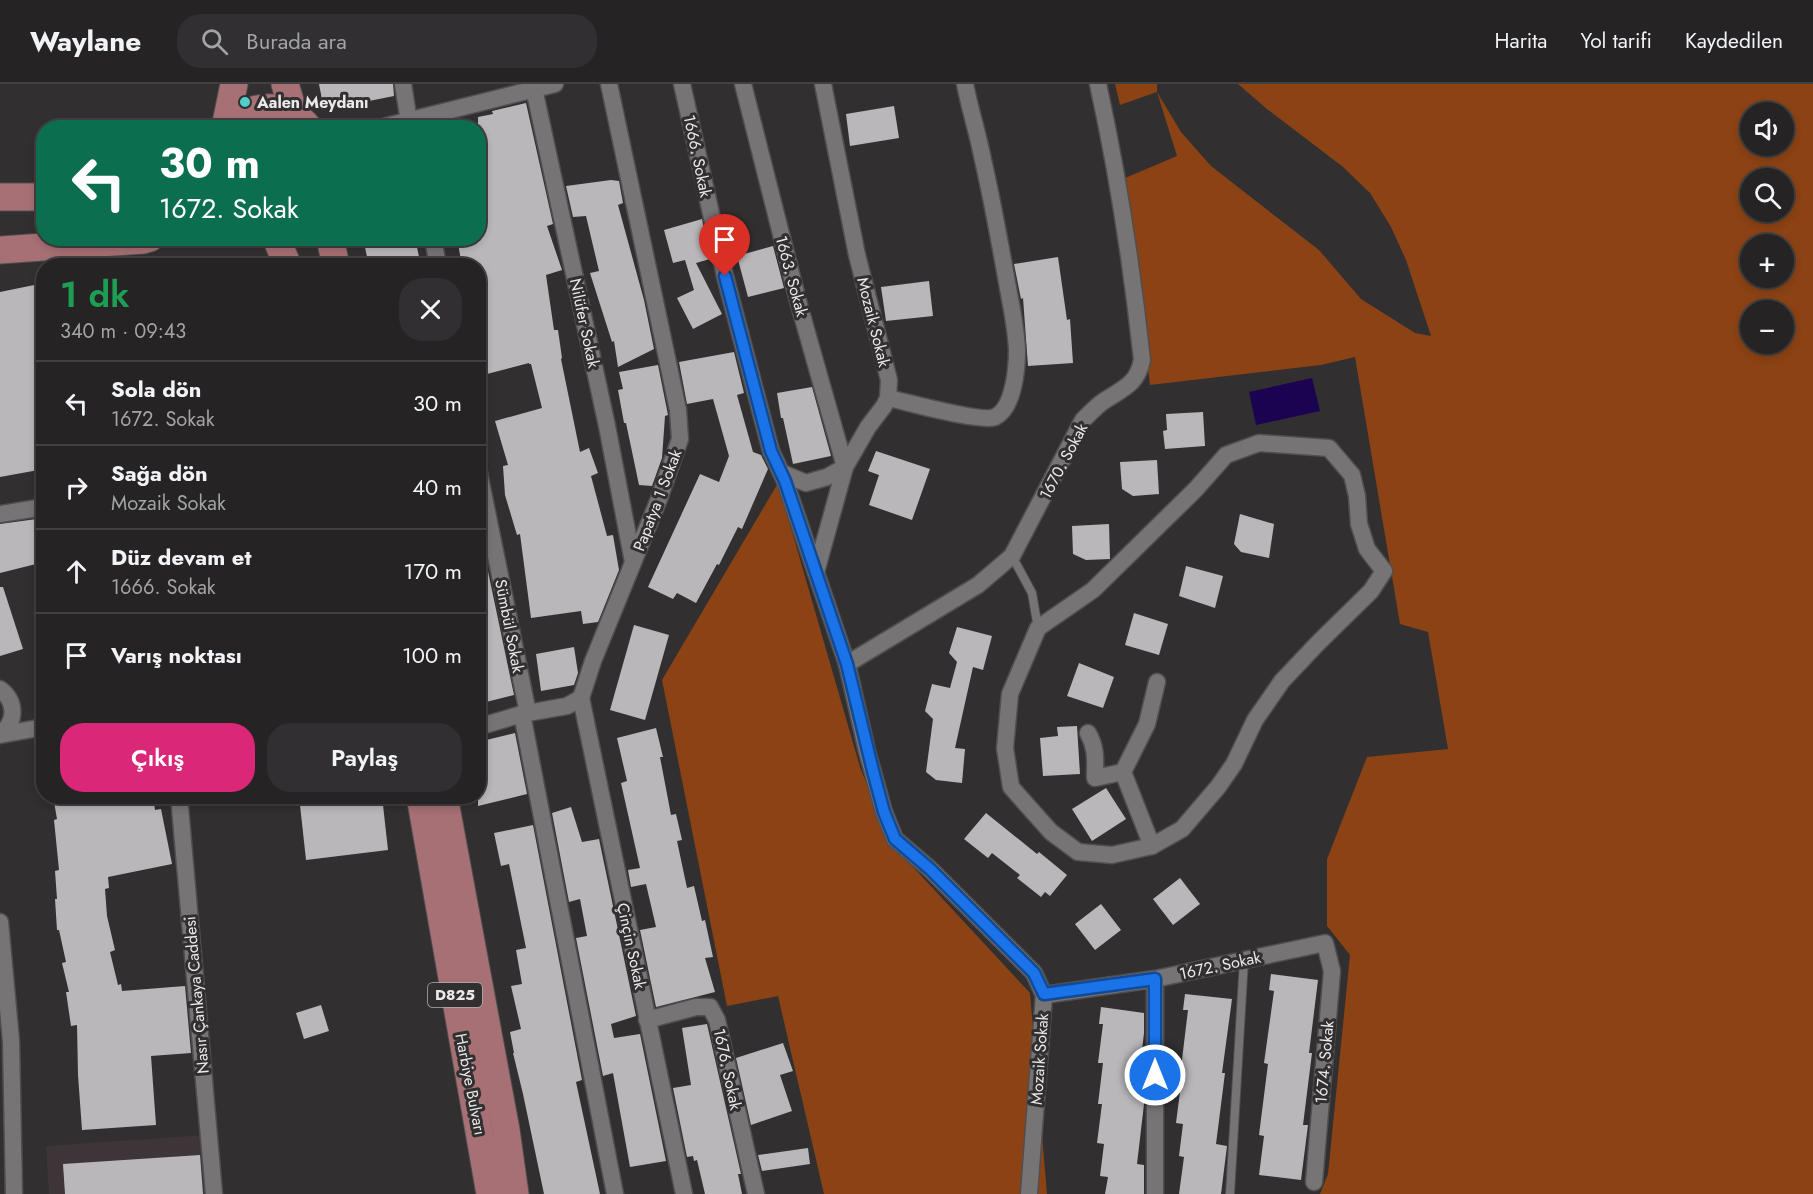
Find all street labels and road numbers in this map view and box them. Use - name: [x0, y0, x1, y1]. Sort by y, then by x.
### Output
- street label: 1666. Sokak: [678, 113, 718, 200]
- street label: 1663. Sokak: [770, 233, 814, 320]
- street label: Mozaik Sokak: [851, 275, 896, 370]
- street label: Nilüfer Sokak: [564, 276, 605, 371]
- street label: 1670. Sokak: [1034, 418, 1094, 503]
- street label: Papatya 1 Sokak: [627, 445, 688, 554]
- street label: Sümbül Sokak: [489, 577, 530, 676]
- street label: Çinçin Sokak: [611, 901, 652, 992]
- street label: Nasır Çankaya Caddesi: [178, 915, 215, 1075]
- street label: 1672. Sokak: [1177, 945, 1264, 985]
- road number: D825: [428, 983, 482, 1007]
- street label: Mozaik Sokak: [1025, 1011, 1054, 1106]
- street label: 1674. Sokak: [1309, 1019, 1340, 1104]
- street label: 1676. Sokak: [708, 1026, 748, 1113]
- street label: Harbiye Bulvarı: [449, 1031, 492, 1137]

